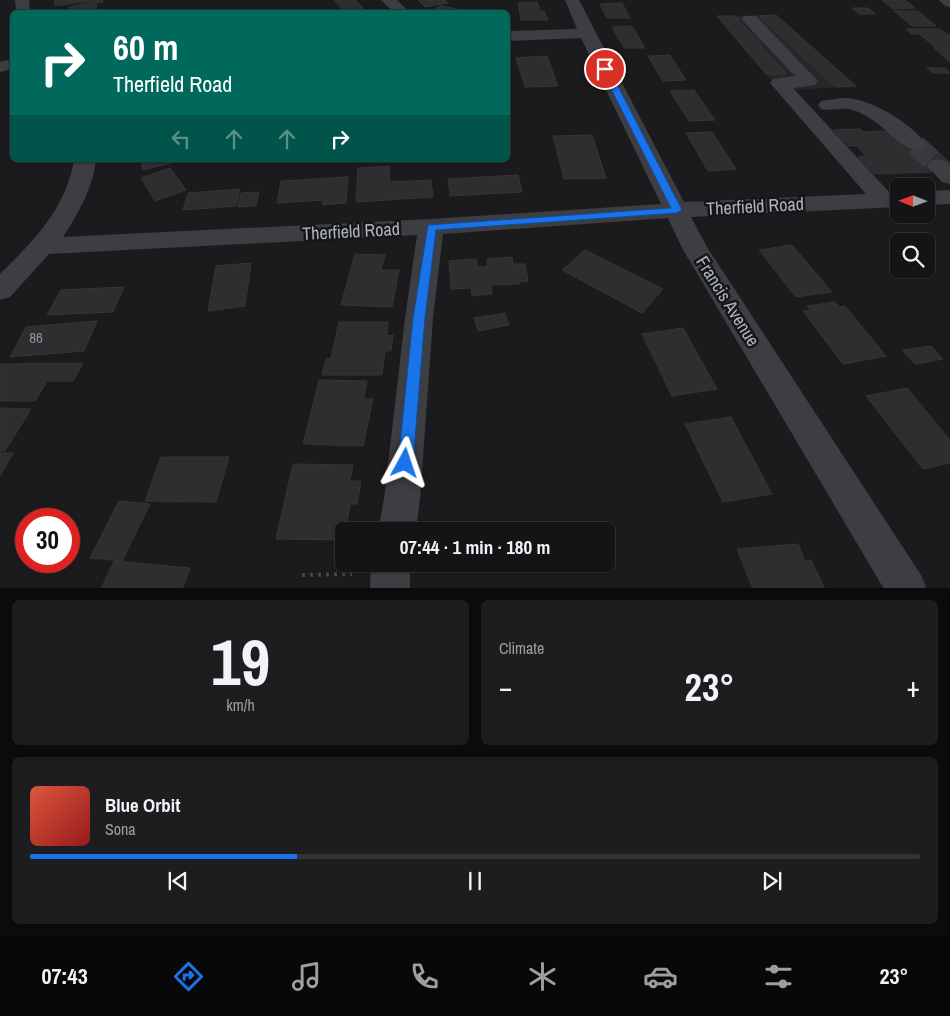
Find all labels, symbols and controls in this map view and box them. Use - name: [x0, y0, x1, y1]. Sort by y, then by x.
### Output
- text: 60 m: [113, 24, 178, 71]
- icon: right: [30, 30, 95, 95]
- pin: [584, 48, 626, 90]
- icon: arrive: [591, 55, 619, 83]
- text: Therfield Road: [113, 69, 232, 99]
- icon: left: [167, 125, 195, 153]
- icon: ahead: [220, 125, 248, 153]
- icon: ahead: [273, 125, 301, 153]
- icon: right: [326, 125, 354, 153]
- north arrow: [890, 178, 935, 222]
- map controls: [890, 178, 935, 278]
- street label: Therfield Road: [706, 191, 804, 221]
- street label: Therfield Road: [302, 216, 400, 246]
- button: search: [890, 233, 935, 278]
- street label: Francis Avenue: [690, 251, 766, 351]
- house number: 86: [29, 327, 43, 348]
- position arrow: [378, 436, 430, 488]
- speed limit sign: 30: [15, 508, 80, 573]
- text: 07:44 · 1 min · 180 m: [400, 534, 550, 560]
- text: 19: [211, 618, 270, 705]
- text: Climate: [499, 637, 544, 659]
- text: 23°: [685, 662, 734, 713]
- text: −: [499, 668, 512, 706]
- text: +: [907, 668, 920, 706]
- text: km/h: [226, 694, 255, 716]
- text: Blue Orbit: [105, 792, 180, 818]
- text: Sona: [105, 818, 136, 840]
- icon: previous: [164, 867, 192, 895]
- icon: pause: [461, 867, 489, 895]
- icon: next: [758, 867, 786, 895]
- icon: directions: [171, 959, 206, 994]
- icon: music: [289, 959, 324, 994]
- icon: phone: [407, 959, 442, 994]
- icon: climate: [525, 959, 560, 994]
- icon: car: [643, 959, 678, 994]
- icon: filters: [761, 959, 796, 994]
- text: 07:43: [42, 961, 88, 991]
- text: 23°: [879, 961, 908, 991]

